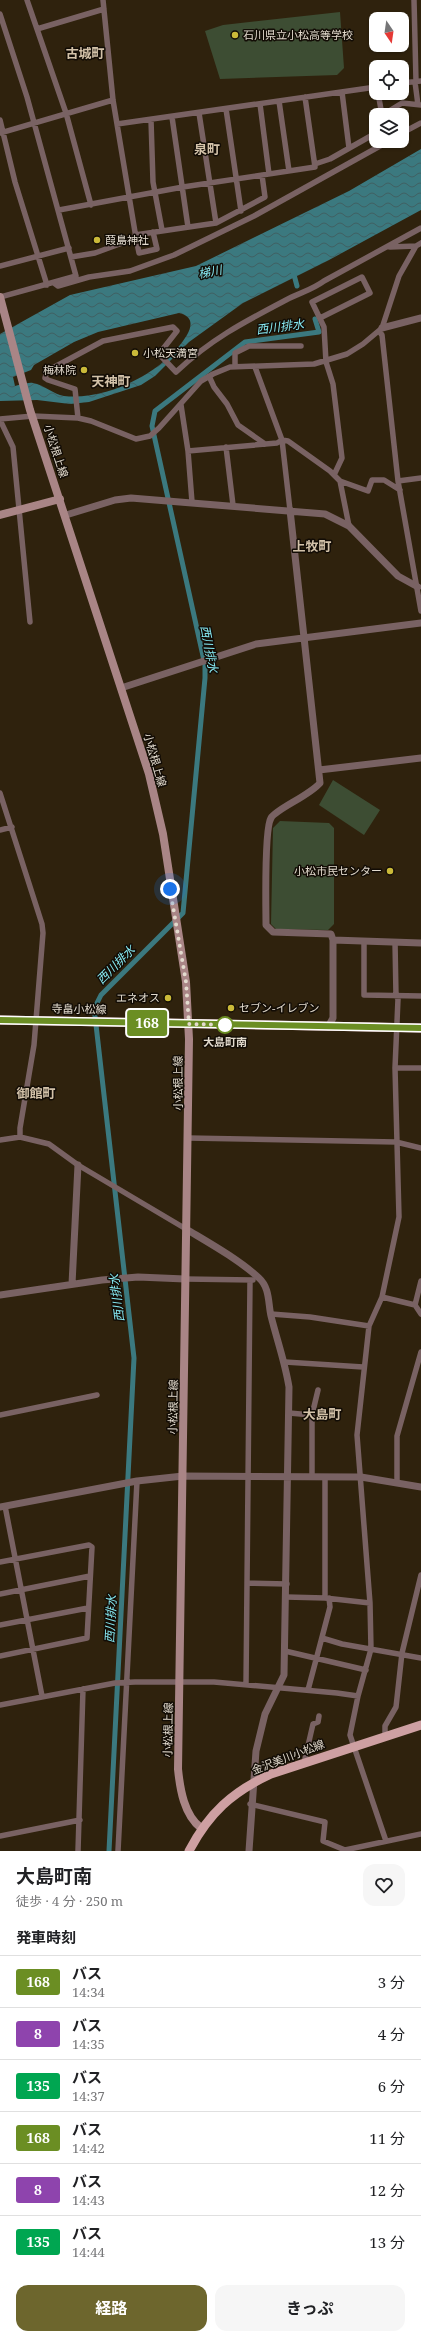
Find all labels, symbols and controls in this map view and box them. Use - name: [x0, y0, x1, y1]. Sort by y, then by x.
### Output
- north arrow: [369, 12, 409, 52]
- map controls: [369, 12, 409, 148]
- place label: 石川県立小松高等学校: [243, 27, 353, 42]
- marker: 石川県立小松高等学校: [230, 30, 240, 40]
- district label: 古城町: [65, 44, 105, 62]
- button: locate: [369, 60, 409, 100]
- button: layers: [369, 108, 409, 148]
- district label: 泉町: [194, 140, 220, 158]
- place label: 葭島神社: [105, 232, 149, 247]
- marker: 葭島神社: [92, 235, 102, 245]
- water label: 梯川: [196, 260, 225, 282]
- water label: 西川排水: [255, 315, 307, 338]
- place label: 小松天満宮: [143, 345, 198, 360]
- marker: 小松天満宮: [130, 348, 140, 358]
- place label: 梅林院: [43, 362, 76, 377]
- marker: 梅林院: [79, 365, 89, 375]
- district label: 天神町: [91, 372, 131, 390]
- street label: 小松根上線: [41, 422, 72, 479]
- district label: 上牧町: [292, 537, 332, 555]
- water label: 西川排水: [197, 624, 223, 676]
- street label: 小松根上線: [141, 731, 170, 788]
- place label: 小松市民センター: [294, 863, 382, 878]
- marker: 小松市民センター: [385, 866, 395, 876]
- your location: [160, 879, 180, 899]
- water label: 西川排水: [93, 940, 140, 988]
- place label: エネオス: [116, 990, 160, 1005]
- marker: エネオス: [163, 993, 173, 1003]
- place label: セブン-イレブン: [239, 1000, 319, 1015]
- street label: 寺畠小松線: [51, 1001, 107, 1016]
- marker: セブン-イレブン: [226, 1003, 236, 1013]
- line badge: 168: [124, 1010, 170, 1036]
- text: 168: [135, 1013, 159, 1032]
- marker: 大島町南: [216, 1016, 234, 1034]
- place label: 大島町南: [203, 1034, 247, 1049]
- street label: 小松根上線: [170, 1056, 185, 1111]
- district label: 御館町: [16, 1084, 56, 1102]
- water label: 西川排水: [105, 1271, 128, 1323]
- street label: 小松根上線: [165, 1379, 180, 1435]
- district label: 大島町: [302, 1405, 342, 1423]
- water label: 西川排水: [101, 1593, 120, 1643]
- street label: 小松根上線: [160, 1702, 175, 1758]
- street label: 金沢美川小松線: [249, 1736, 326, 1777]
- text: 大島町南: [16, 1863, 92, 1889]
- button: heart: [363, 1864, 405, 1906]
- text: 徒歩 · 4 分 · 250 m: [16, 1892, 123, 1910]
- text: 発車時刻: [16, 1927, 76, 1947]
- text: バス: [72, 1963, 102, 1983]
- text: 168: [26, 1972, 50, 1991]
- text: 3 分: [378, 1972, 405, 1992]
- text: 14:34: [72, 1983, 105, 2001]
- text: バス: [72, 2015, 102, 2035]
- text: 8: [34, 2024, 42, 2043]
- text: 4 分: [378, 2024, 405, 2044]
- text: 14:35: [72, 2035, 105, 2053]
- text: バス: [72, 2067, 102, 2087]
- text: 135: [26, 2076, 50, 2095]
- text: 6 分: [378, 2076, 405, 2096]
- text: 14:37: [72, 2087, 105, 2105]
- text: バス: [72, 2119, 102, 2139]
- text: 168: [26, 2128, 50, 2147]
- text: 11 分: [369, 2128, 405, 2148]
- text: 14:42: [72, 2139, 105, 2157]
- text: バス: [72, 2171, 102, 2191]
- text: 8: [34, 2180, 42, 2199]
- text: 12 分: [369, 2180, 405, 2200]
- text: 14:43: [72, 2191, 105, 2209]
- text: バス: [72, 2223, 102, 2243]
- text: 135: [26, 2232, 50, 2251]
- text: 13 分: [369, 2232, 405, 2252]
- text: 14:44: [72, 2243, 105, 2261]
- button: 経路: [16, 2285, 207, 2331]
- button: きっぷ: [215, 2285, 405, 2331]

